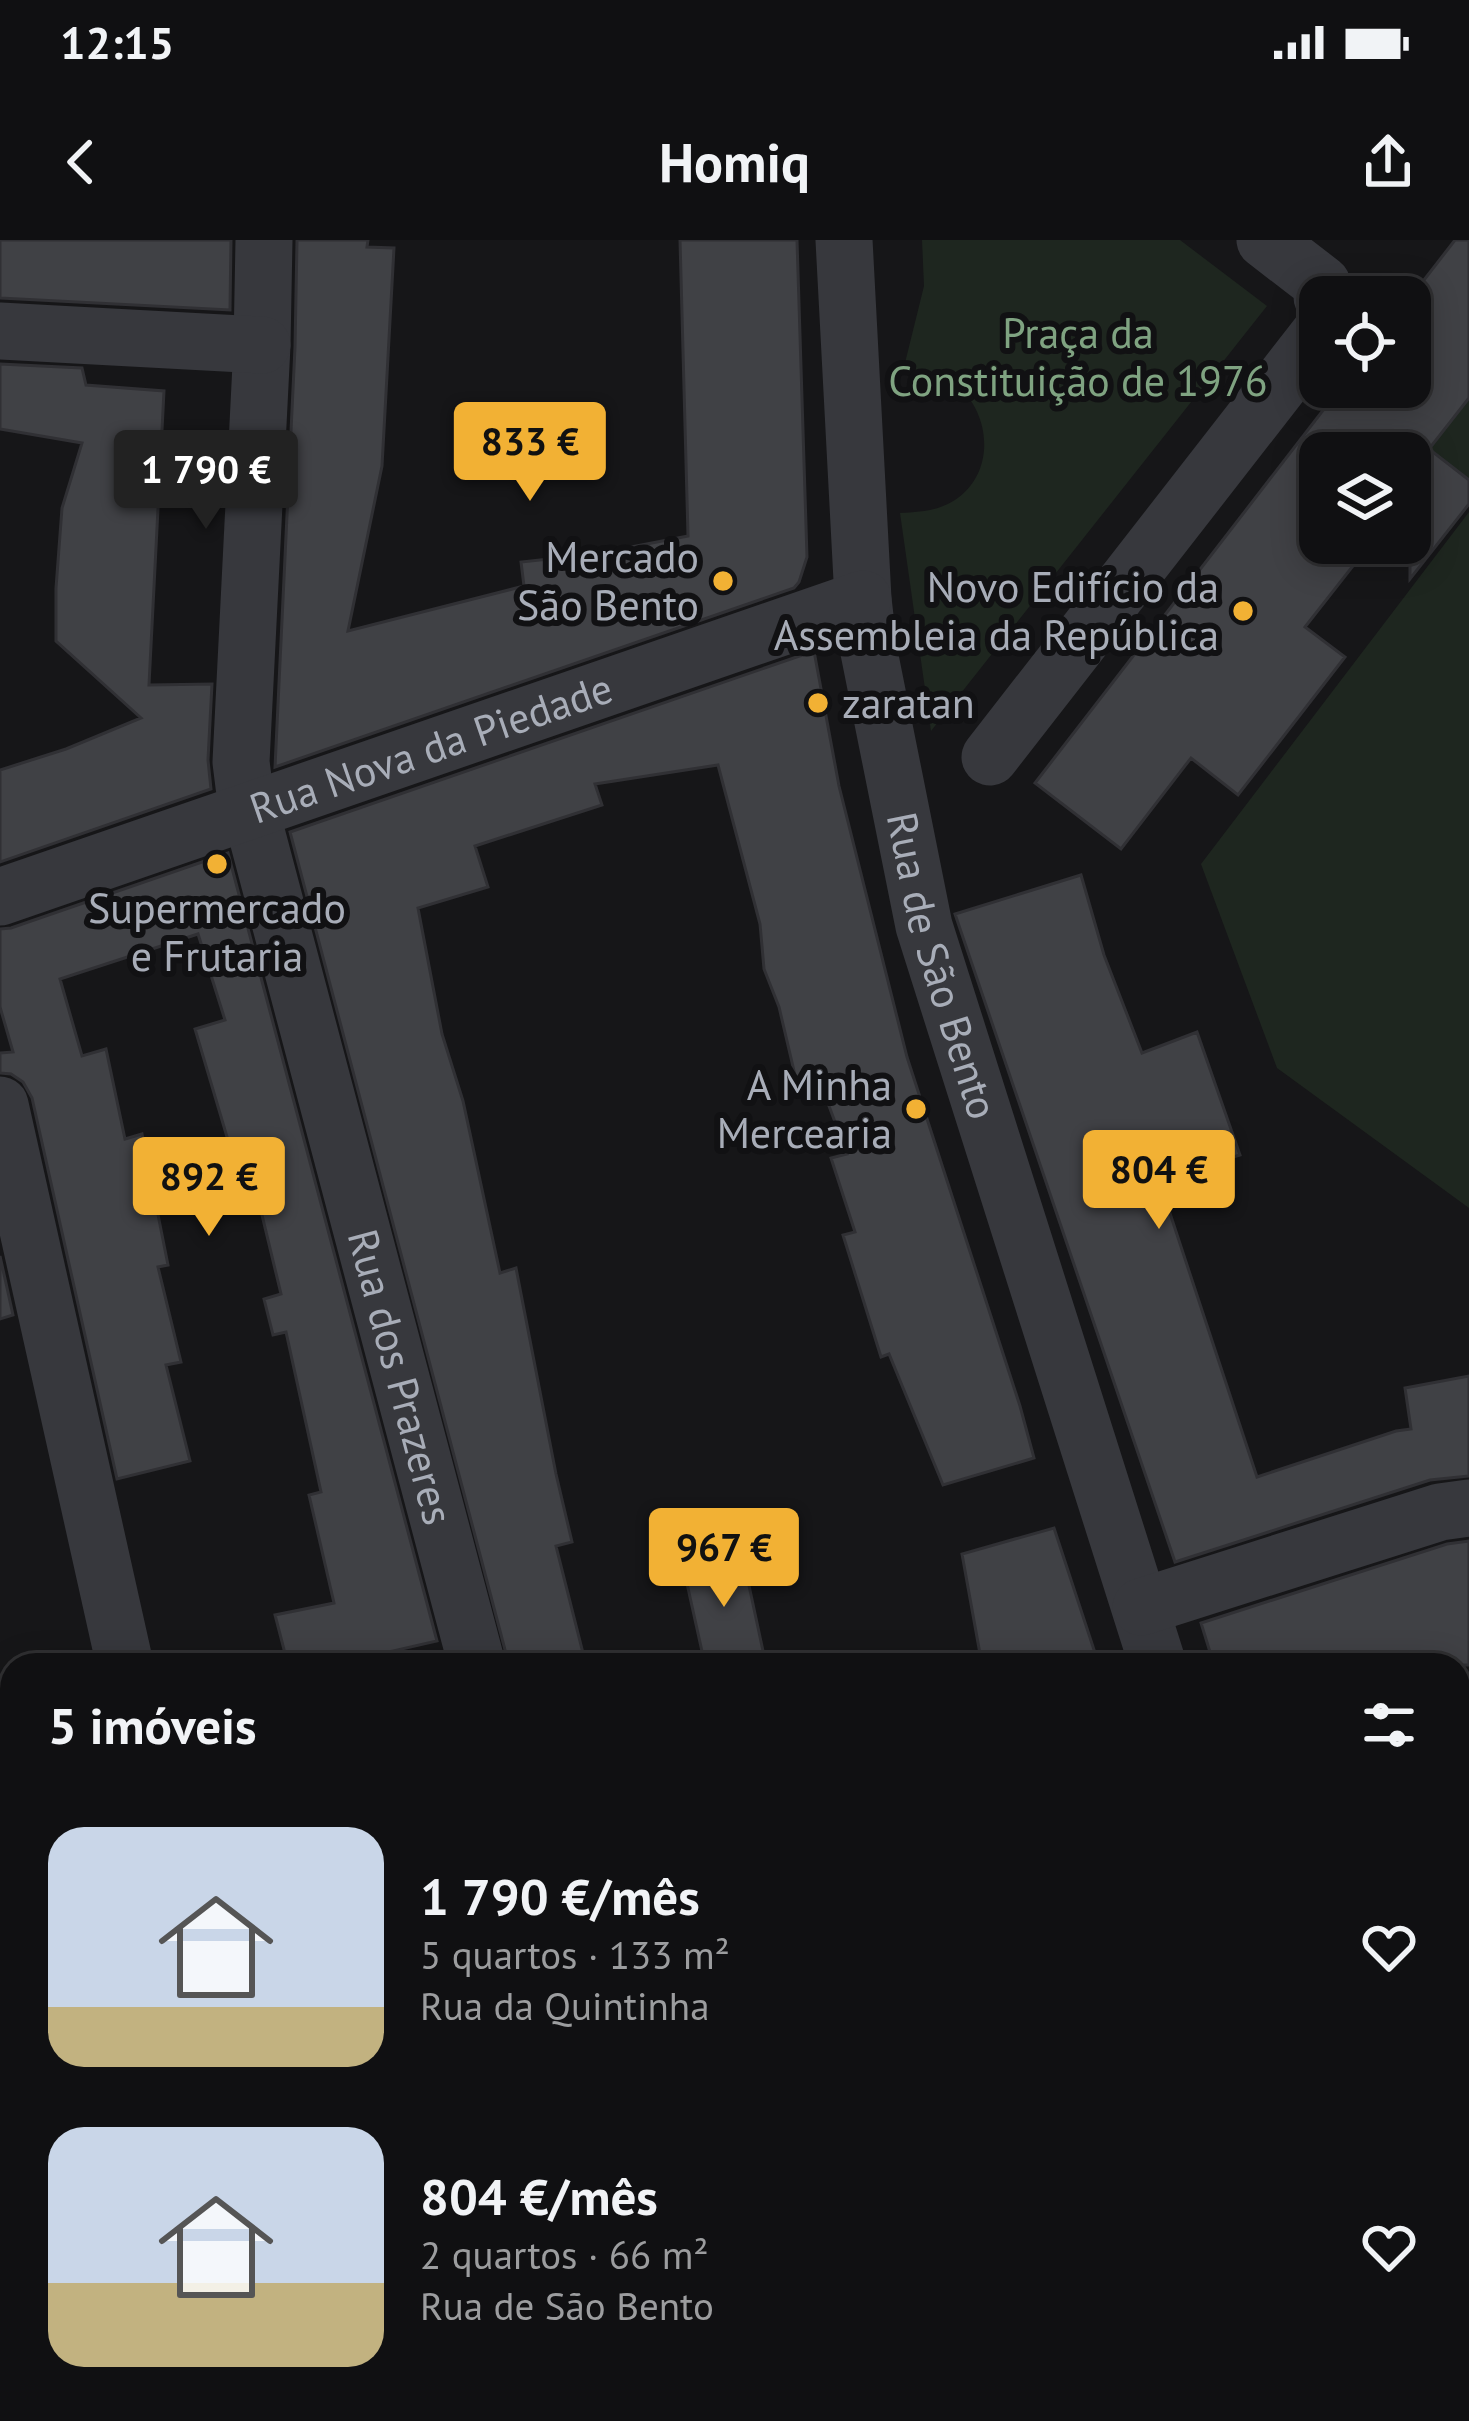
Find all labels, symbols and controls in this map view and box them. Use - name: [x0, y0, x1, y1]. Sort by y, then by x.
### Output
- text: 12:15: [60, 13, 174, 71]
- text: Homiq: [659, 127, 810, 197]
- icon: back: [48, 129, 114, 195]
- icon: share: [1355, 129, 1421, 195]
- map controls: [1299, 276, 1431, 564]
- button: locate: [1299, 276, 1431, 408]
- park label: Praça da Constituição de 1976: [888, 305, 1268, 408]
- pin: 833 €: [446, 402, 614, 504]
- text: 833 €: [481, 415, 579, 466]
- pin: 1 790 €: [95, 430, 317, 532]
- button: layers: [1299, 432, 1431, 564]
- text: 1 790 €: [141, 443, 271, 494]
- place label: Mercado São Bento: [517, 529, 699, 632]
- place label: Novo Edifício da Assembleia da República: [774, 559, 1219, 662]
- marker: Mercado São Bento: [710, 568, 736, 594]
- marker: Novo Edifício da Assembleia da República: [1230, 598, 1256, 624]
- street label: Rua Nova da Piedade: [242, 660, 619, 836]
- place label: zaratan: [842, 675, 975, 730]
- marker: zaratan: [805, 690, 831, 716]
- street label: Rua de São Bento: [875, 807, 1011, 1126]
- marker: Supermercado e Frutaria: [204, 851, 230, 877]
- place label: Supermercado e Frutaria: [88, 880, 346, 983]
- place label: A Minha Mercearia: [717, 1057, 892, 1160]
- marker: A Minha Mercearia: [903, 1096, 929, 1122]
- pin: 804 €: [1075, 1130, 1243, 1232]
- pin: 892 €: [125, 1137, 293, 1239]
- text: 804 €: [1110, 1143, 1208, 1194]
- text: 892 €: [160, 1150, 258, 1201]
- street label: Rua dos Prazeres: [336, 1223, 467, 1530]
- pin: 967 €: [640, 1508, 808, 1610]
- text: 967 €: [676, 1521, 772, 1572]
- text: 5 imóveis: [48, 1692, 257, 1758]
- icon: filters: [1356, 1692, 1422, 1758]
- text: 1 790 €/mês: [420, 1863, 700, 1929]
- icon: home: [144, 1875, 288, 2019]
- icon: heart: [1356, 1914, 1422, 1980]
- text: 5 quartos · 133 m²: [420, 1929, 730, 1980]
- text: Rua da Quintinha: [420, 1980, 710, 2031]
- text: 804 €/mês: [420, 2163, 658, 2229]
- icon: home: [144, 2175, 288, 2319]
- icon: heart: [1356, 2214, 1422, 2280]
- text: 2 quartos · 66 m²: [420, 2229, 709, 2280]
- text: Rua de São Bento: [420, 2280, 714, 2331]

